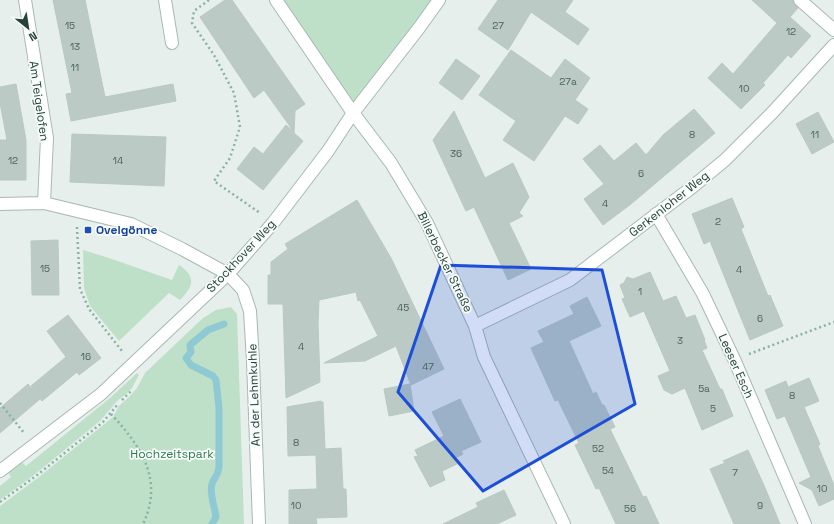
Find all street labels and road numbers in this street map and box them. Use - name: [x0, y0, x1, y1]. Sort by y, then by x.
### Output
- street label: Am Teigelofen: [25, 60, 53, 142]
- street label: Gerkenloher Weg: [626, 168, 712, 240]
- street label: Billerbecker Straße: [414, 209, 476, 315]
- street label: Stockhover Weg: [203, 216, 279, 296]
- street label: Leeser Esch: [715, 331, 757, 401]
- street label: An der Lehmkuhle: [244, 343, 264, 447]

